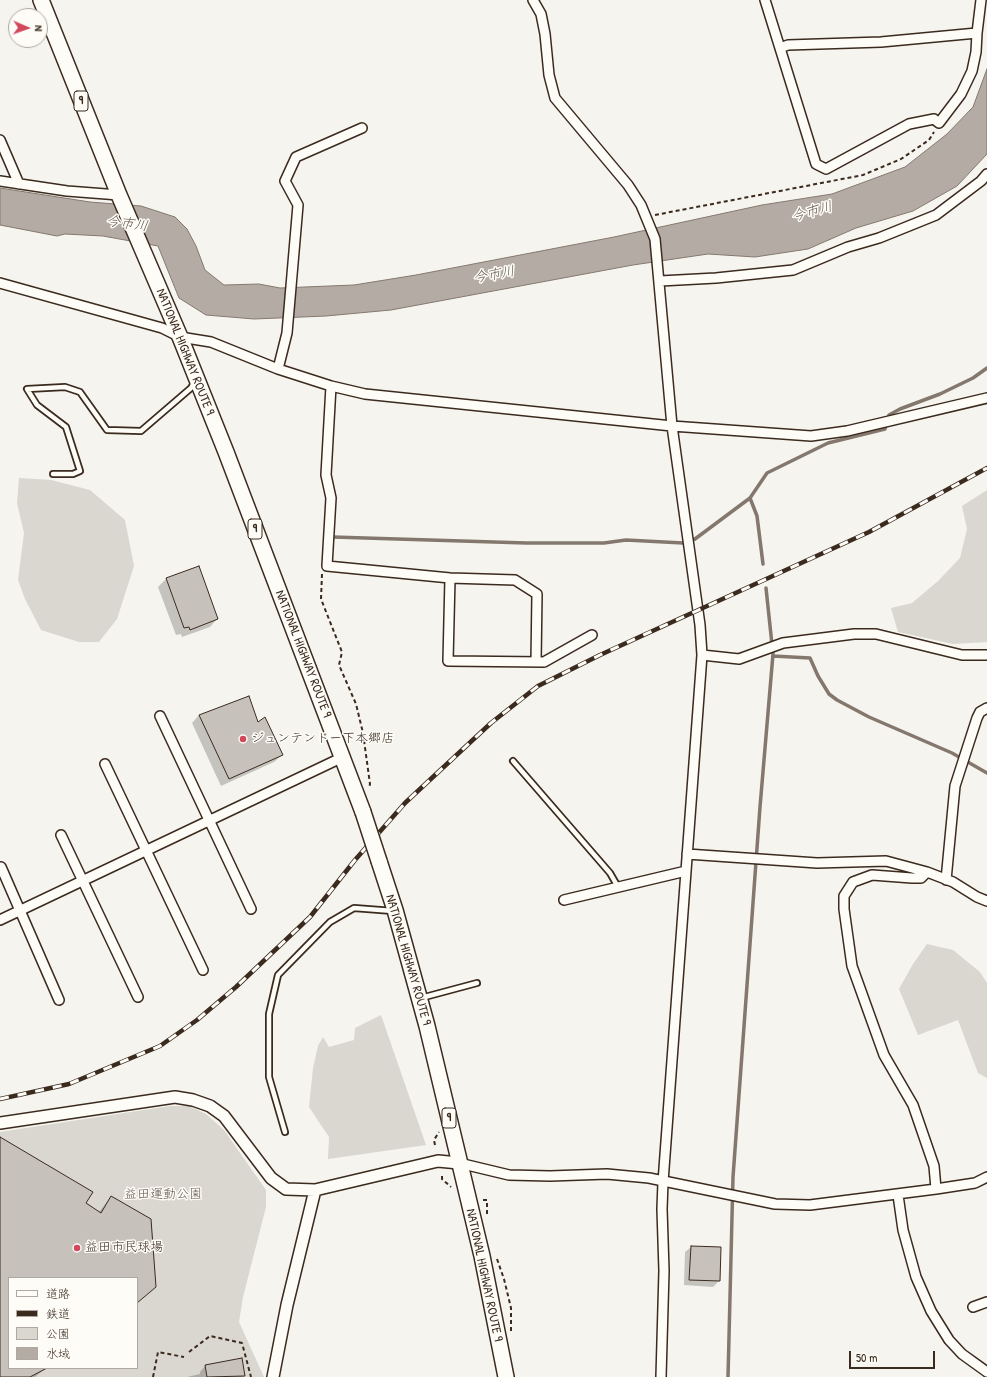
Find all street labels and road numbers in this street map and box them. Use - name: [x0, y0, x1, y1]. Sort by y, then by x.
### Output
- road number: 9: [74, 91, 88, 111]
- street label: NATIONAL HIGHWAY ROUTE 9: [152, 286, 218, 418]
- road number: 9: [248, 519, 262, 539]
- street label: NATIONAL HIGHWAY ROUTE 9: [272, 588, 334, 720]
- street label: NATIONAL HIGHWAY ROUTE 9: [382, 893, 434, 1027]
- road number: 9: [442, 1108, 456, 1128]
- street label: NATIONAL HIGHWAY ROUTE 9: [462, 1207, 506, 1343]

